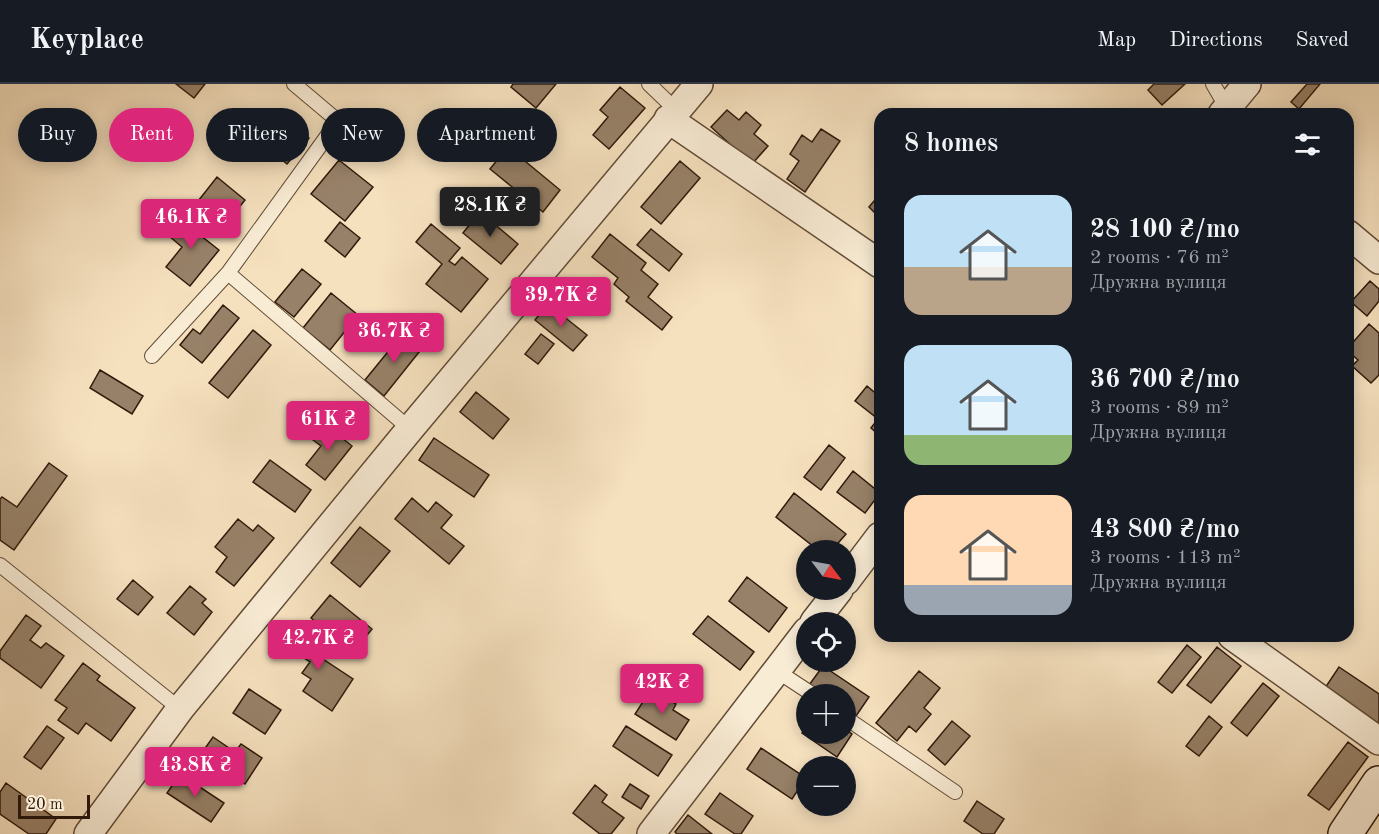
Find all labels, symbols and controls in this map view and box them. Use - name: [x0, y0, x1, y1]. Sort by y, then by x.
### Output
- text: Keyplace: [30, 27, 144, 55]
- text: Map: [1097, 30, 1136, 51]
- text: Directions: [1169, 30, 1263, 51]
- text: Saved: [1296, 30, 1349, 51]
- chip: Buy: [18, 108, 97, 162]
- chip: Rent: [109, 108, 194, 162]
- chip: Filters: [206, 108, 309, 162]
- chip: New: [321, 108, 405, 162]
- chip: Apartment: [417, 108, 557, 162]
- icon: filters: [1291, 128, 1324, 161]
- text: 8 homes: [904, 131, 998, 157]
- pin: 28.1K ₴: [435, 187, 545, 238]
- text: 28.1K ₴: [454, 196, 526, 216]
- pin: 46.1K ₴: [136, 199, 246, 250]
- text: 46.1K ₴: [155, 208, 227, 228]
- text: 28 100 ₴/mo: [1090, 217, 1240, 243]
- icon: home: [952, 219, 1024, 291]
- text: 2 rooms · 76 m²: [1090, 248, 1229, 268]
- text: Дружна вулиця: [1090, 273, 1227, 293]
- pin: 39.7K ₴: [506, 277, 616, 328]
- text: 39.7K ₴: [525, 286, 597, 306]
- pin: 36.7K ₴: [339, 313, 449, 364]
- text: 36.7K ₴: [358, 322, 430, 342]
- text: 36 700 ₴/mo: [1090, 367, 1240, 393]
- icon: home: [952, 369, 1024, 441]
- text: 3 rooms · 89 m²: [1090, 398, 1229, 418]
- pin: 61K ₴: [286, 401, 370, 452]
- text: 61K ₴: [300, 410, 356, 430]
- text: Дружна вулиця: [1090, 423, 1227, 443]
- text: 43 800 ₴/mo: [1090, 517, 1240, 543]
- icon: home: [952, 519, 1024, 591]
- north arrow: [796, 540, 856, 600]
- map controls: [796, 540, 856, 816]
- text: 3 rooms · 113 m²: [1090, 548, 1240, 568]
- text: Дружна вулиця: [1090, 573, 1227, 593]
- button: locate: [796, 612, 856, 672]
- pin: 42.7K ₴: [263, 620, 373, 671]
- text: 42.7K ₴: [282, 629, 354, 649]
- pin: 42K ₴: [620, 664, 704, 715]
- text: 42K ₴: [634, 673, 690, 693]
- button: +: [796, 684, 856, 744]
- pin: 43.8K ₴: [140, 747, 250, 798]
- text: 43.8K ₴: [159, 756, 231, 776]
- button: −: [796, 756, 856, 816]
- scale bar: [18, 792, 90, 820]
- text: 20 m: [27, 797, 63, 813]

